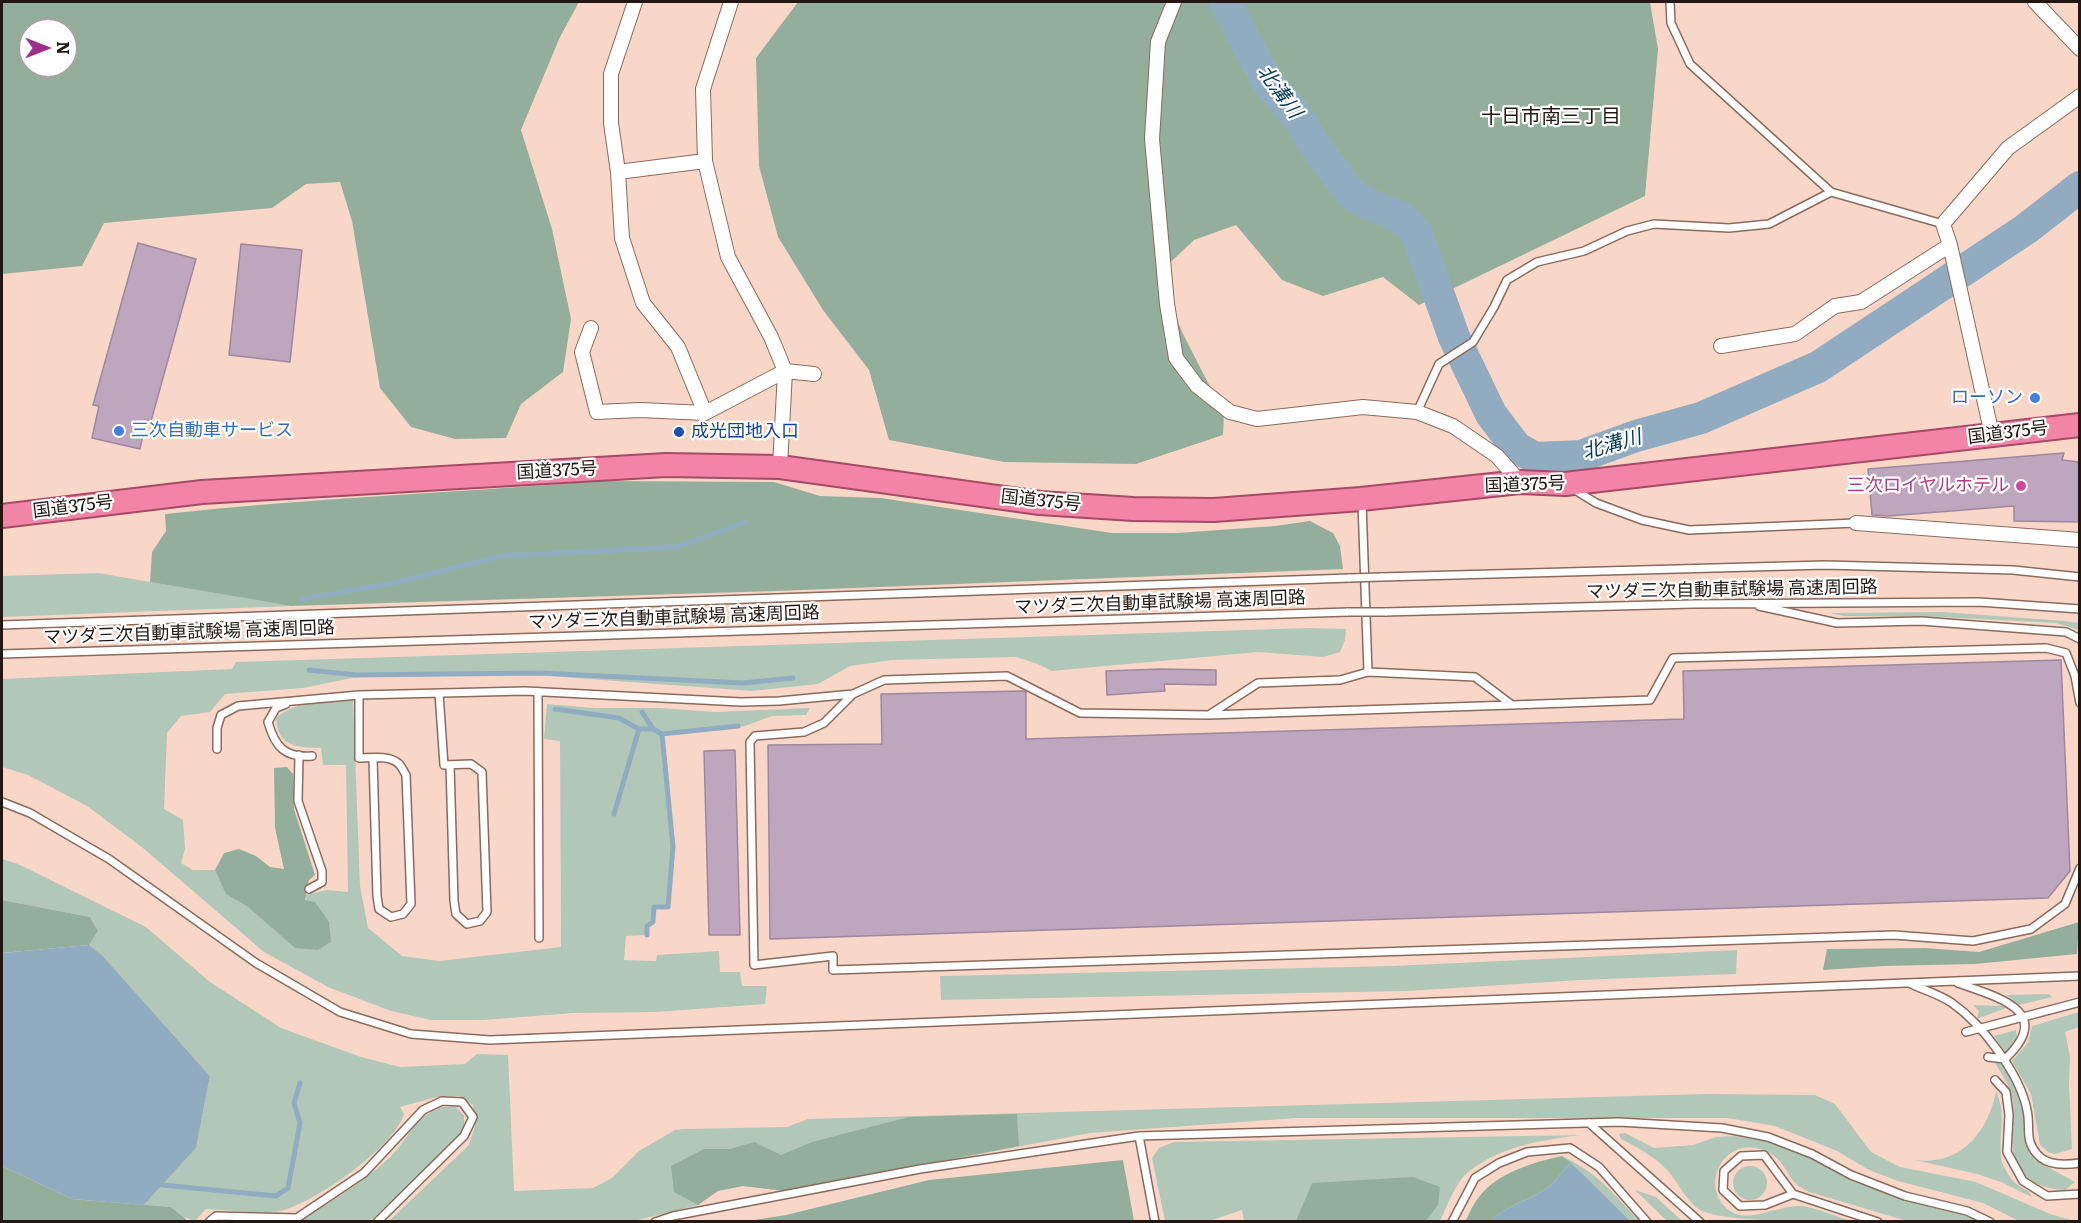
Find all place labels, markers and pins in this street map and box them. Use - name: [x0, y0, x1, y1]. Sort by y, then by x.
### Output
- place label: ローソン: [1951, 387, 2023, 409]
- marker: ローソン: [2028, 391, 2042, 405]
- place label: 三次自動車サービス: [131, 420, 293, 442]
- place label: 成光団地入口: [691, 421, 799, 443]
- marker: 三次自動車サービス: [112, 424, 126, 438]
- marker: 成光団地入口: [672, 425, 686, 439]
- place label: 三次ロイヤルホテル: [1847, 475, 2009, 497]
- marker: 三次ロイヤルホテル: [2014, 479, 2028, 493]

